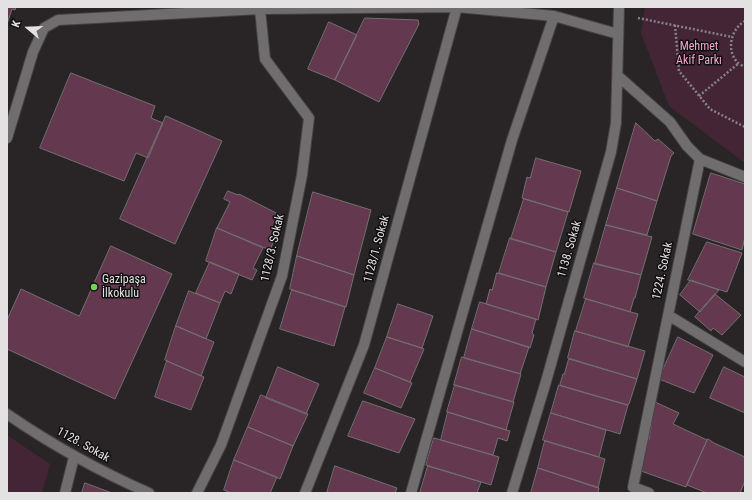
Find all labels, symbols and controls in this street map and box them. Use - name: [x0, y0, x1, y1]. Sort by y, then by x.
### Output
- north arrow: [8, 8, 48, 48]
- text: K: [9, 19, 23, 29]
- park label: Mehmet Akif Parkı: [676, 40, 722, 68]
- street label: 1128/3. Sokak: [258, 213, 288, 283]
- street label: 1128/1. Sokak: [361, 214, 393, 284]
- street label: 1138. Sokak: [555, 219, 585, 279]
- street label: 1224. Sokak: [650, 241, 676, 301]
- place label: Gazipaşa İlkokulu: [102, 273, 146, 301]
- marker: Gazipaşa İlkokulu: [89, 282, 99, 292]
- street label: 1128. Sokak: [54, 425, 112, 465]

